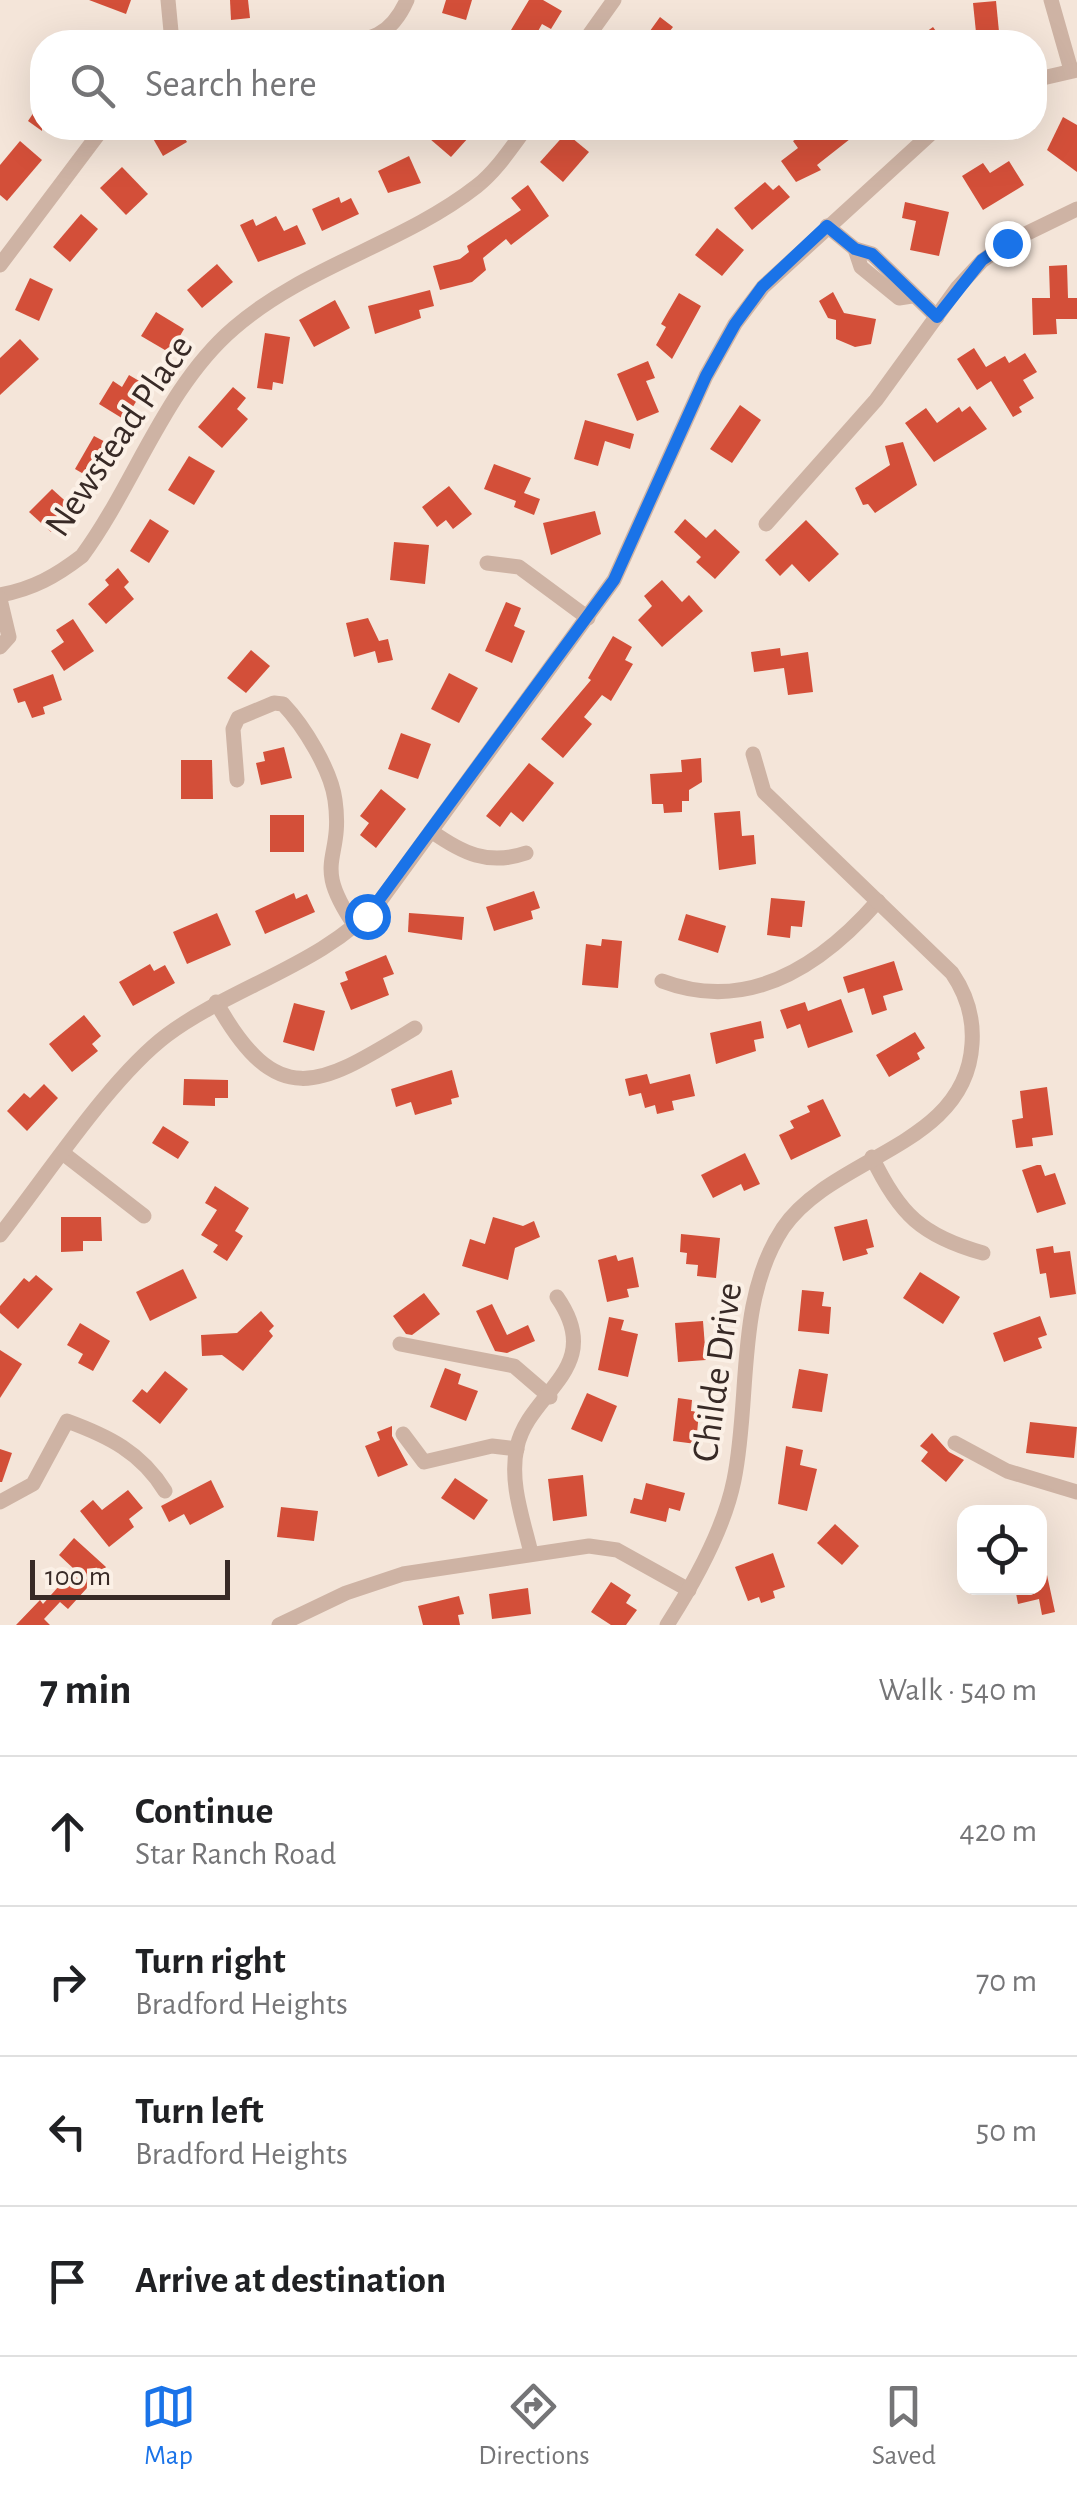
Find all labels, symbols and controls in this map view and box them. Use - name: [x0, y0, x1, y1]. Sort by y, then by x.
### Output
- search box: [30, 30, 1047, 140]
- icon: search: [65, 58, 120, 113]
- text: Search here: [145, 66, 317, 104]
- route end: [985, 221, 1031, 267]
- street label: Newstead Place: [39, 329, 201, 544]
- route start: [345, 894, 391, 940]
- street label: Childe Drive: [687, 1280, 749, 1464]
- map controls: [957, 1505, 1047, 1595]
- button: locate: [957, 1505, 1047, 1595]
- scale bar: [30, 1555, 230, 1600]
- text: 100 m: [45, 1563, 111, 1591]
- text: 7 min: [40, 1669, 132, 1711]
- text: Walk · 540 m: [878, 1674, 1037, 1706]
- text: Continue: [135, 1793, 273, 1831]
- icon: ahead: [40, 1804, 95, 1859]
- text: 420 m: [959, 1815, 1037, 1847]
- text: Star Ranch Road: [135, 1838, 336, 1870]
- text: Turn right: [135, 1943, 285, 1981]
- icon: right: [40, 1954, 95, 2009]
- text: 70 m: [976, 1965, 1037, 1997]
- text: Bradford Heights: [135, 1988, 348, 2020]
- text: Turn left: [135, 2093, 263, 2131]
- icon: left: [40, 2104, 95, 2159]
- text: 50 m: [976, 2115, 1037, 2147]
- text: Bradford Heights: [135, 2138, 348, 2170]
- icon: arrive: [40, 2254, 95, 2309]
- text: Arrive at destination: [135, 2262, 446, 2300]
- tab: Map: [141, 2379, 196, 2473]
- tab: Directions: [478, 2379, 590, 2473]
- tab: Saved: [872, 2379, 936, 2473]

